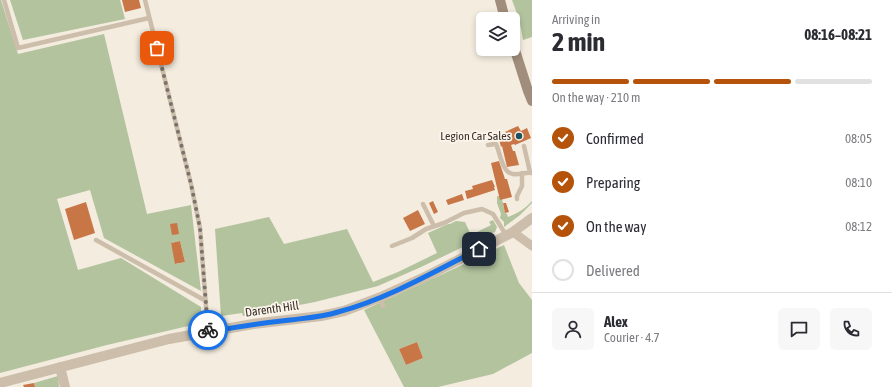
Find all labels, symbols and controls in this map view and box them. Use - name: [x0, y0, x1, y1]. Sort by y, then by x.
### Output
- map controls: [476, 12, 520, 56]
- button: layers: [476, 12, 520, 56]
- text: Arriving in: [552, 12, 600, 27]
- text: 08:16–08:21: [804, 26, 872, 43]
- text: 2 min: [552, 27, 605, 57]
- pin: [140, 31, 174, 65]
- icon: bag: [146, 37, 168, 59]
- text: On the way · 210 m: [552, 90, 640, 105]
- icon: check: [552, 127, 574, 149]
- place label: Legion Car Sales: [440, 129, 511, 143]
- text: Confirmed: [586, 130, 644, 147]
- marker: Legion Car Sales: [514, 131, 524, 141]
- text: 08:05: [845, 131, 872, 146]
- icon: check: [552, 171, 574, 193]
- text: Preparing: [586, 174, 640, 191]
- text: 08:10: [845, 175, 872, 190]
- icon: check: [552, 215, 574, 237]
- text: On the way: [586, 218, 647, 235]
- text: 08:12: [845, 219, 872, 234]
- pin: [462, 232, 496, 266]
- icon: home: [468, 238, 490, 260]
- text: Delivered: [586, 262, 640, 279]
- street label: Darenth Hill: [244, 298, 301, 320]
- button: person: [552, 308, 594, 350]
- button: chat: [778, 308, 820, 350]
- button: phone: [830, 308, 872, 350]
- courier: [188, 310, 228, 350]
- text: Alex: [604, 313, 628, 330]
- icon: bike: [197, 319, 219, 341]
- text: Courier · 4.7: [604, 330, 660, 345]

